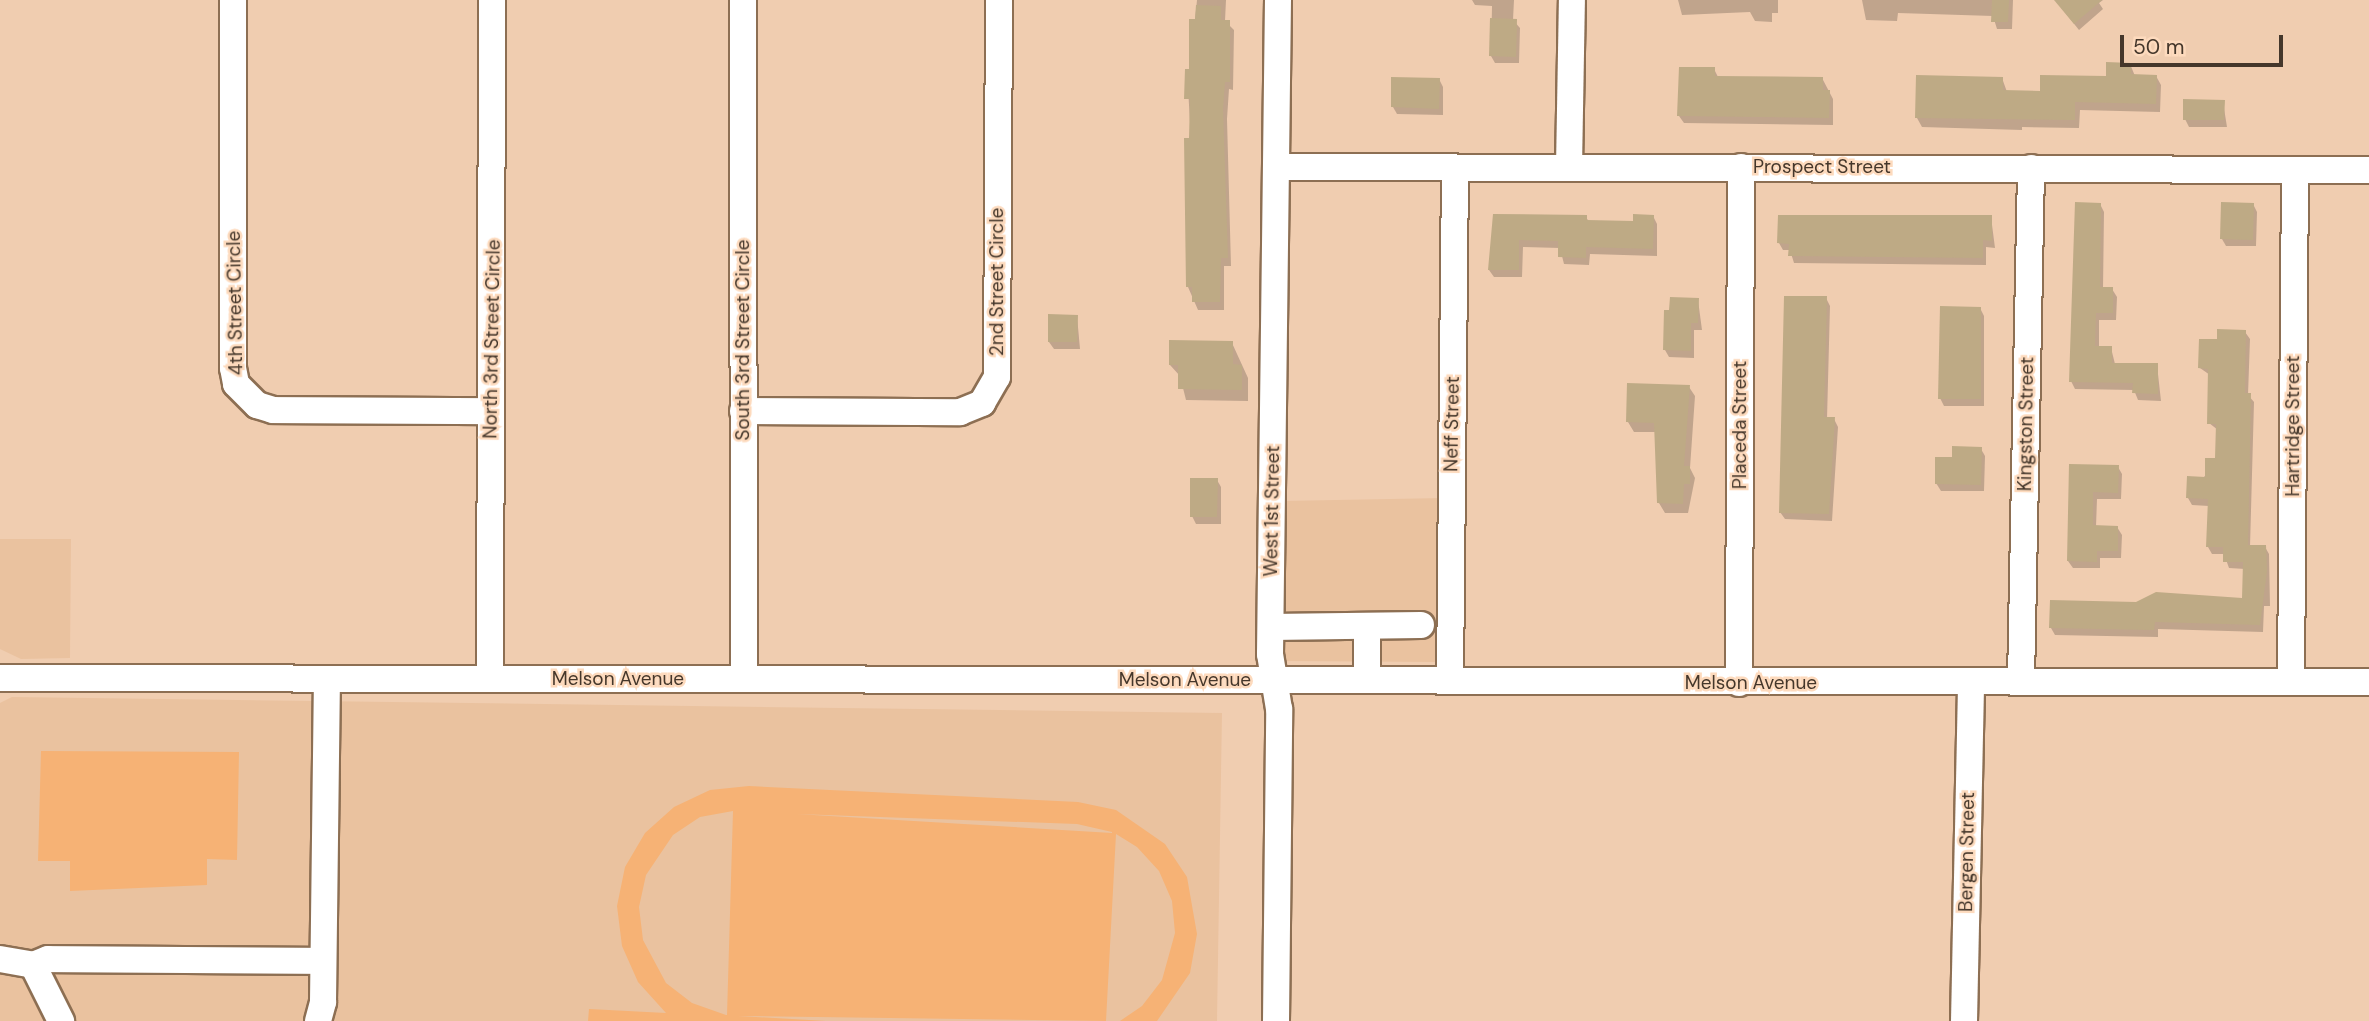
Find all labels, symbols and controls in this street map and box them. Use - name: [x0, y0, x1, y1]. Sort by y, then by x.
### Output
- scale bar: [2124, 21, 2287, 65]
- text: 50 m: [2133, 33, 2184, 61]
- street label: Prospect Street: [1753, 156, 1891, 178]
- street label: 2nd Street Circle: [986, 208, 1008, 356]
- street label: 4th Street Circle: [222, 231, 248, 375]
- street label: North 3rd Street Circle: [479, 239, 505, 439]
- street label: South 3rd Street Circle: [732, 239, 754, 441]
- street label: Hartridge Street: [2282, 355, 2304, 497]
- street label: Kingston Street: [2013, 357, 2039, 491]
- street label: Placeda Street: [1729, 361, 1751, 489]
- street label: Neff Street: [1440, 376, 1464, 472]
- street label: West 1st Street: [1259, 445, 1285, 577]
- street label: Melson Avenue: [552, 668, 684, 690]
- street label: Melson Avenue: [1119, 669, 1251, 691]
- street label: Melson Avenue: [1685, 672, 1817, 694]
- street label: Bergen Street: [1955, 792, 1979, 912]

